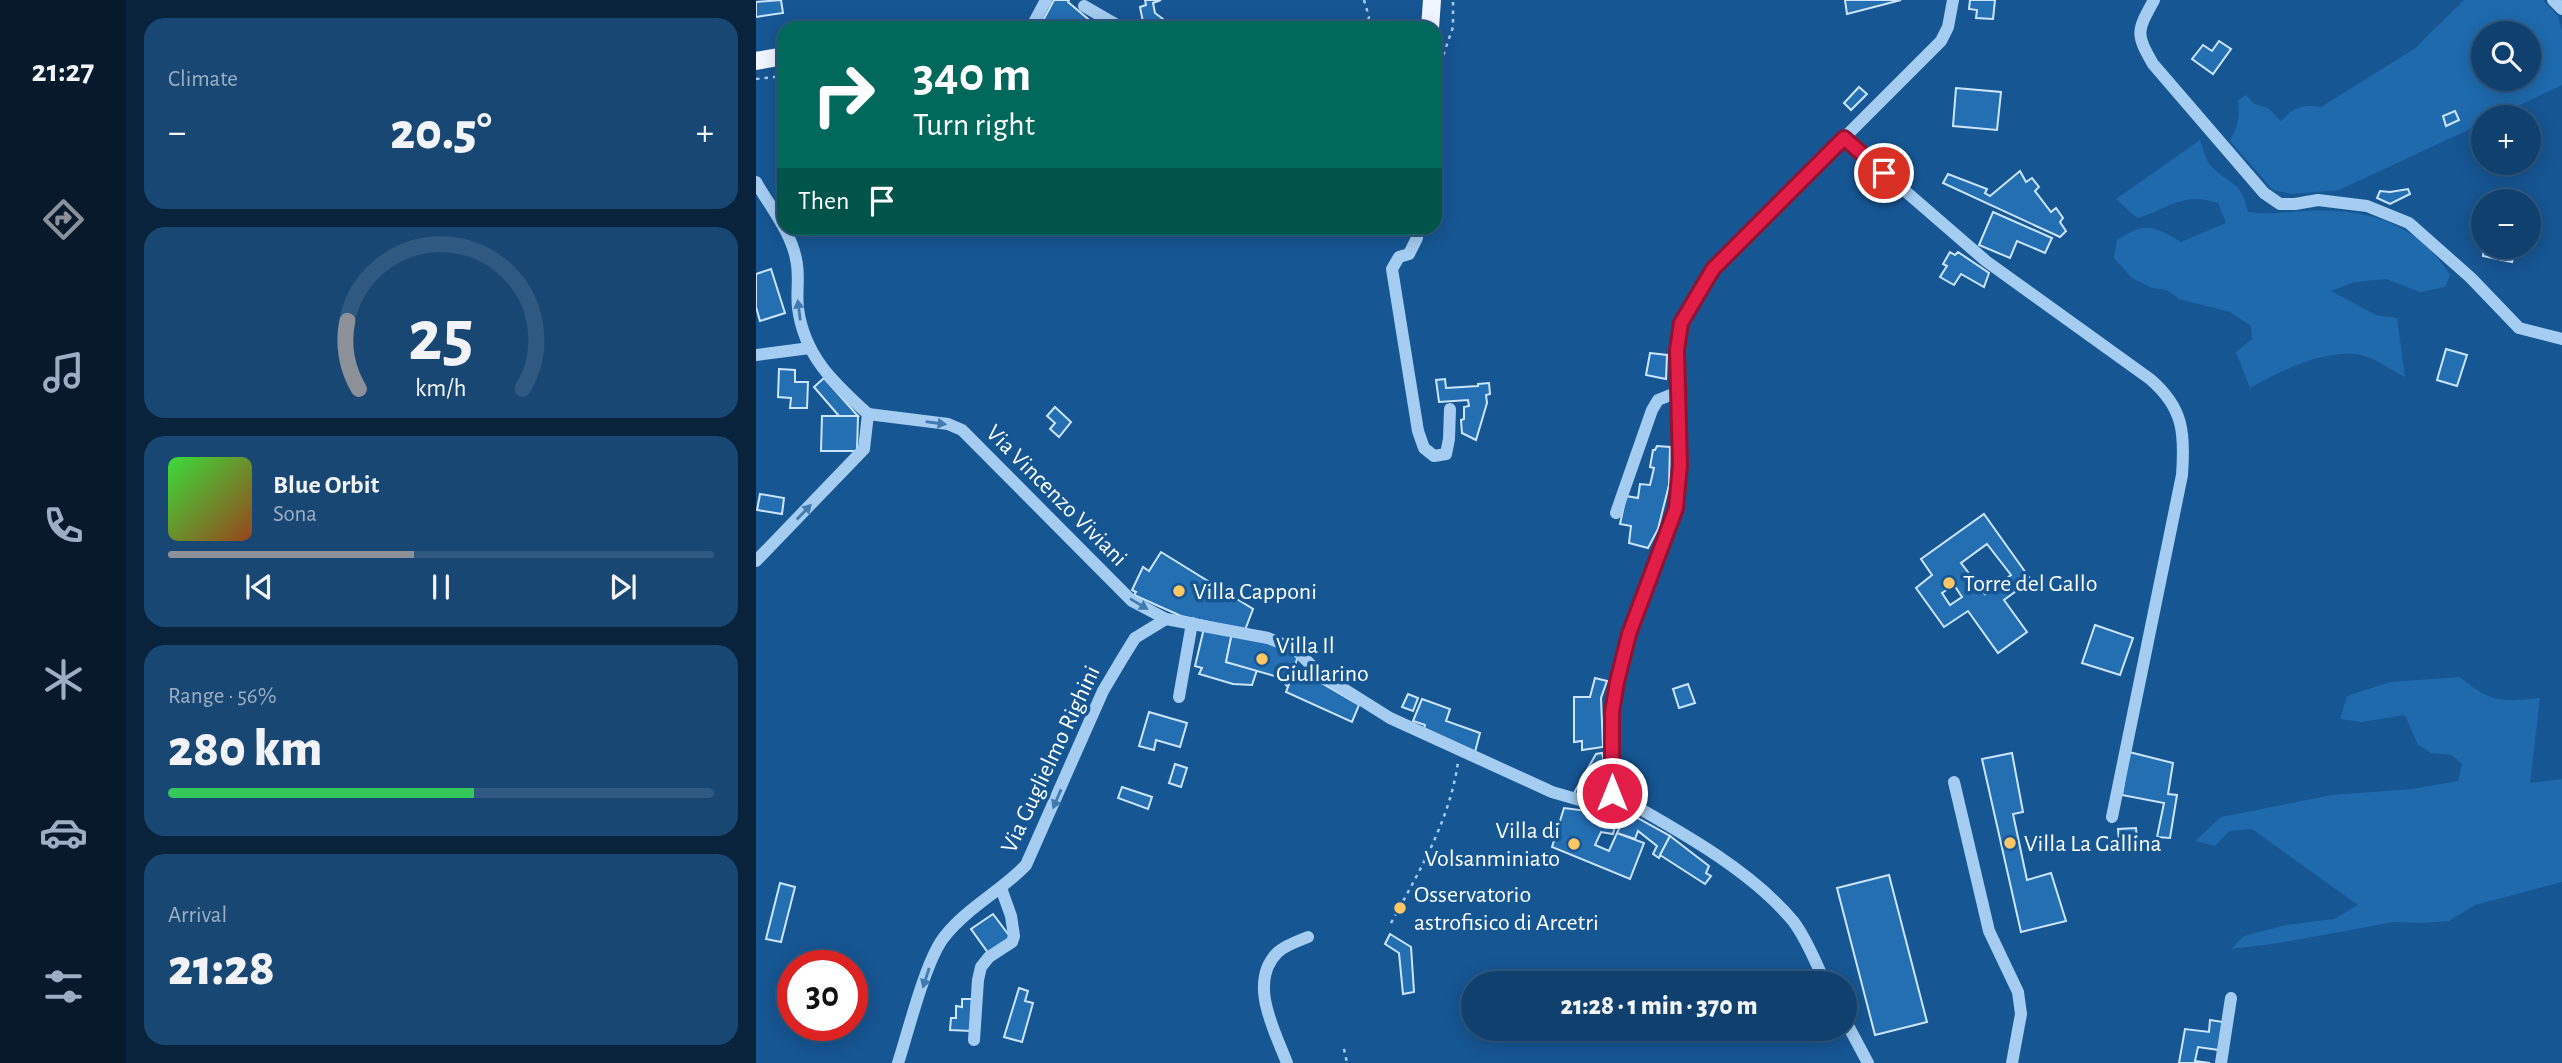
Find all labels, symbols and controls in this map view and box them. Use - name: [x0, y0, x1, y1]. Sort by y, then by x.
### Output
- map controls: [2471, 21, 2541, 259]
- button: search: [2471, 21, 2541, 91]
- icon: right: [798, 49, 889, 140]
- text: 340 m: [913, 51, 1031, 100]
- text: 21:27: [32, 55, 94, 87]
- text: Climate: [168, 68, 238, 91]
- button: +: [2471, 105, 2541, 175]
- text: 20.5°: [390, 106, 492, 158]
- text: Turn right: [913, 109, 1035, 141]
- text: −: [168, 114, 186, 152]
- text: +: [696, 114, 714, 152]
- pin: [1854, 143, 1914, 203]
- icon: arrive: [1865, 154, 1903, 192]
- icon: arrive: [863, 182, 901, 220]
- text: Then: [798, 188, 849, 214]
- button: −: [2471, 189, 2541, 259]
- icon: directions: [39, 195, 88, 244]
- one-way arrow: [793, 299, 804, 321]
- text: 25: [408, 301, 474, 374]
- icon: music: [39, 348, 88, 397]
- text: km/h: [415, 375, 467, 400]
- one-way arrow: [925, 418, 947, 429]
- street label: Via Vincenzo Viviani: [981, 421, 1131, 571]
- text: Blue Orbit: [273, 472, 379, 498]
- icon: phone: [39, 501, 88, 550]
- text: Sona: [273, 503, 317, 526]
- one-way arrow: [795, 504, 811, 521]
- icon: previous: [240, 568, 278, 606]
- icon: pause: [422, 568, 460, 606]
- icon: next: [604, 568, 642, 606]
- place label: Torre del Gallo: [1963, 572, 2098, 596]
- marker: Torre del Gallo: [1941, 575, 1957, 591]
- place label: Villa Capponi: [1193, 580, 1317, 604]
- marker: Villa Capponi: [1171, 583, 1187, 599]
- one-way arrow: [1130, 598, 1149, 611]
- place label: Villa Il Giullarino: [1276, 634, 1369, 686]
- marker: Villa Il Giullarino: [1254, 651, 1270, 667]
- icon: climate: [39, 655, 88, 704]
- street label: Via Guglielmo Righini: [997, 662, 1105, 857]
- text: Range · 56%: [168, 685, 277, 708]
- text: 280 km: [168, 723, 322, 775]
- position arrow: [1575, 756, 1649, 830]
- one-way arrow: [1051, 789, 1063, 809]
- icon: car: [39, 808, 88, 857]
- place label: Villa di Volsanminiato: [1425, 819, 1560, 871]
- place label: Villa La Gallina: [2024, 832, 2162, 856]
- marker: Villa La Gallina: [2002, 835, 2018, 851]
- marker: Villa di Volsanminiato: [1566, 836, 1582, 852]
- place label: Osservatorio astrofisico di Arcetri: [1414, 883, 1599, 935]
- marker: Osservatorio astrofisico di Arcetri: [1392, 900, 1408, 916]
- text: Arrival: [168, 904, 227, 927]
- text: 21:28: [168, 942, 275, 994]
- speed limit sign: 30: [777, 950, 868, 1041]
- icon: filters: [39, 962, 88, 1011]
- one-way arrow: [920, 968, 931, 989]
- text: 21:28 · 1 min · 370 m: [1561, 993, 1757, 1019]

